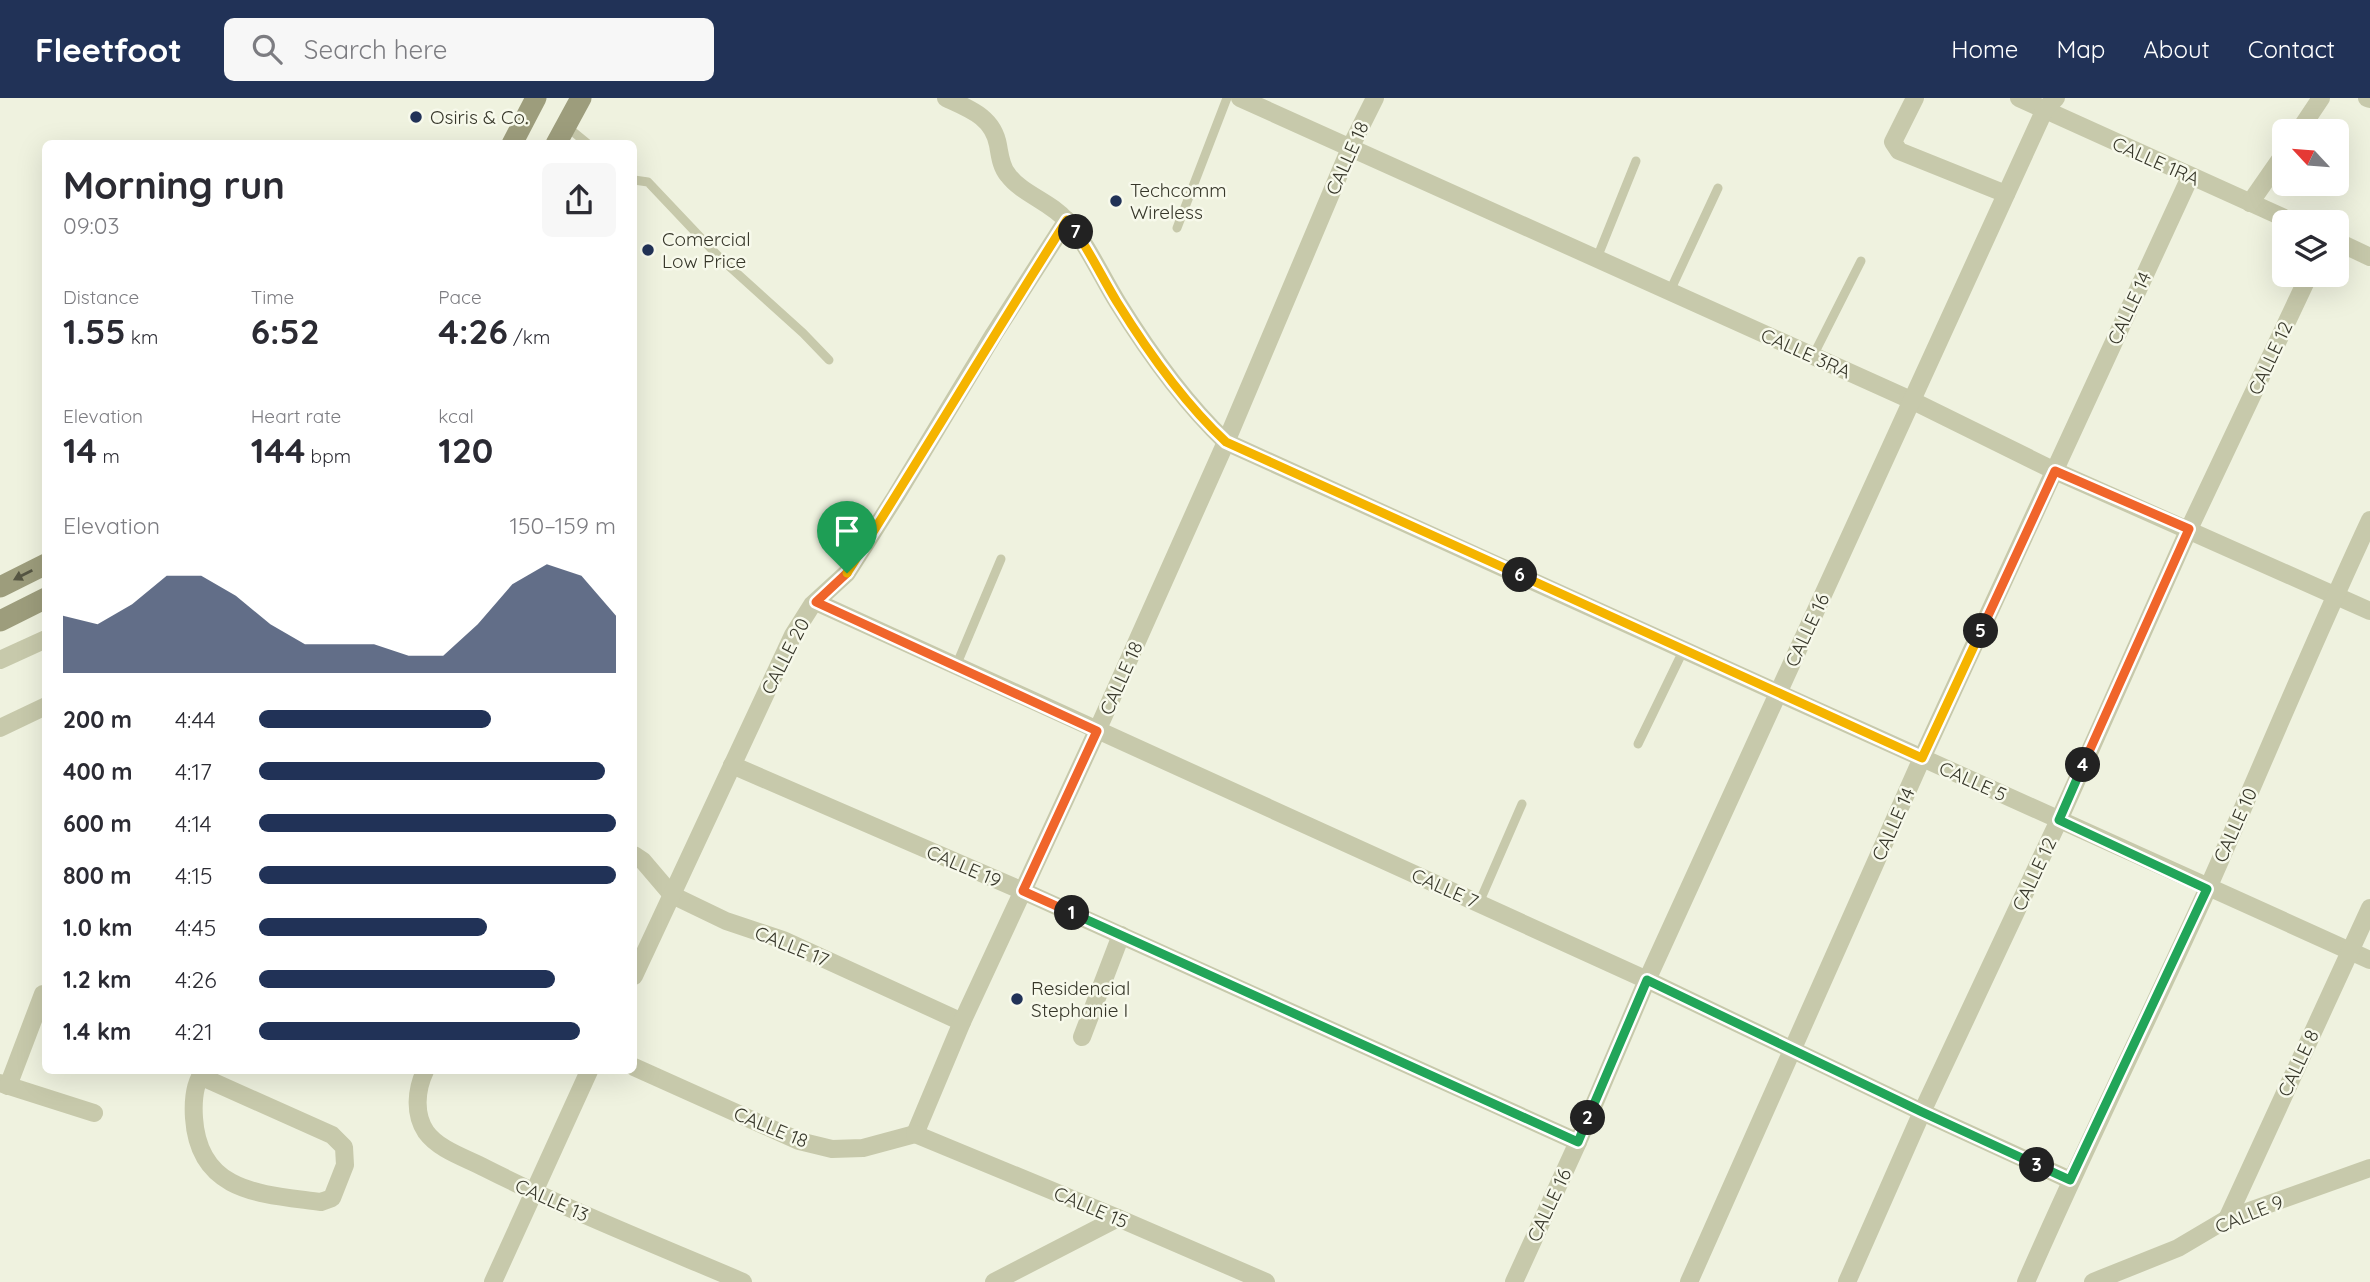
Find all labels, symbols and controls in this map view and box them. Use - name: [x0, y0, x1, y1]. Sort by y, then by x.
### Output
- search box: [224, 18, 714, 81]
- text: Fleetfoot: [35, 29, 182, 70]
- icon: search: [248, 30, 286, 68]
- text: Search here: [304, 33, 447, 66]
- text: Home: [1951, 34, 2018, 64]
- text: Map: [2056, 34, 2105, 64]
- text: About: [2143, 34, 2210, 64]
- text: Contact: [2248, 34, 2335, 64]
- place label: Osiris & Co.: [430, 105, 528, 129]
- marker: Osiris & Co.: [408, 109, 424, 125]
- street label: CALLE 18: [1320, 117, 1374, 199]
- north arrow: [2272, 119, 2348, 196]
- map controls: [2272, 119, 2349, 287]
- street label: CALLE 1RA: [2109, 131, 2203, 191]
- text: Morning run: [63, 161, 285, 209]
- button: share: [542, 163, 616, 237]
- place label: Techcomm Wireless: [1130, 178, 1227, 224]
- marker: Techcomm Wireless: [1108, 193, 1124, 209]
- button: layers: [2272, 210, 2349, 287]
- text: 09:03: [63, 211, 120, 240]
- pin: 7: [1058, 214, 1094, 250]
- text: 7: [1070, 219, 1081, 243]
- place label: Comercial Low Price: [662, 227, 751, 273]
- marker: Comercial Low Price: [640, 242, 656, 258]
- street label: CALLE 14: [2102, 268, 2156, 348]
- text: Distance: [63, 285, 139, 309]
- text: Time: [251, 285, 294, 309]
- text: Pace: [438, 285, 482, 309]
- text: 1.55: [63, 309, 126, 353]
- text: 6:52: [251, 309, 320, 353]
- text: 4:26: [438, 309, 508, 353]
- street label: CALLE 12: [2243, 317, 2297, 399]
- street label: CALLE 3RA: [1757, 323, 1855, 383]
- text: km: [126, 325, 158, 349]
- text: /km: [508, 325, 550, 349]
- text: Elevation: [63, 404, 143, 428]
- text: Heart rate: [251, 404, 341, 428]
- text: kcal: [438, 404, 474, 428]
- text: 14: [63, 428, 97, 472]
- text: 144: [251, 428, 305, 472]
- text: 120: [438, 428, 493, 472]
- text: m: [97, 444, 120, 468]
- text: bpm: [305, 444, 351, 468]
- pin: [817, 501, 877, 573]
- text: Elevation: [63, 511, 160, 540]
- text: 150–159 m: [509, 511, 616, 540]
- icon: arrive: [828, 512, 866, 550]
- pin: 6: [1502, 558, 1538, 592]
- text: 6: [1514, 562, 1525, 586]
- one-way arrow: [13, 570, 33, 581]
- street label: CALLE 16: [1780, 590, 1834, 670]
- street label: CALLE 20: [756, 614, 814, 698]
- pin: 5: [1964, 614, 1998, 648]
- text: 5: [1975, 618, 1986, 642]
- street label: CALLE 18: [1094, 637, 1148, 719]
- text: 200 m: [63, 705, 132, 734]
- text: 4:44: [175, 705, 216, 734]
- pin: 4: [2066, 748, 2100, 782]
- text: 4: [2077, 752, 2088, 776]
- street label: CALLE 5: [1936, 756, 2010, 806]
- text: 400 m: [63, 757, 132, 786]
- text: 4:17: [175, 757, 212, 786]
- street label: CALLE 14: [1866, 784, 1920, 864]
- street label: CALLE 10: [2208, 784, 2262, 866]
- text: 600 m: [63, 809, 132, 838]
- text: 4:14: [175, 809, 212, 838]
- street label: CALLE 12: [2007, 833, 2061, 915]
- street label: CALLE 19: [923, 840, 1005, 892]
- text: 800 m: [63, 861, 132, 890]
- text: 4:15: [175, 861, 212, 890]
- street label: CALLE 7: [1408, 863, 1482, 913]
- pin: 1: [1054, 896, 1090, 930]
- text: 1: [1068, 900, 1075, 924]
- text: 1.0 km: [63, 913, 133, 942]
- text: 4:45: [175, 913, 216, 942]
- street label: CALLE 17: [751, 920, 833, 972]
- text: 1.2 km: [63, 965, 132, 994]
- text: 4:26: [175, 965, 217, 994]
- place label: Residencial Stephanie I: [1031, 976, 1130, 1022]
- marker: Residencial Stephanie I: [1009, 991, 1025, 1007]
- text: 1.4 km: [63, 1017, 131, 1046]
- text: 4:21: [175, 1017, 213, 1046]
- street label: CALLE 8: [2272, 1026, 2324, 1100]
- pin: 2: [1570, 1100, 1606, 1136]
- street label: CALLE 18: [730, 1101, 812, 1153]
- text: 2: [1582, 1105, 1593, 1129]
- pin: 3: [2020, 1148, 2054, 1182]
- text: 3: [2031, 1152, 2042, 1176]
- street label: CALLE 16: [1522, 1165, 1576, 1245]
- street label: CALLE 13: [512, 1173, 592, 1227]
- street label: CALLE 15: [1050, 1181, 1132, 1233]
- street label: CALLE 9: [2211, 1189, 2287, 1239]

